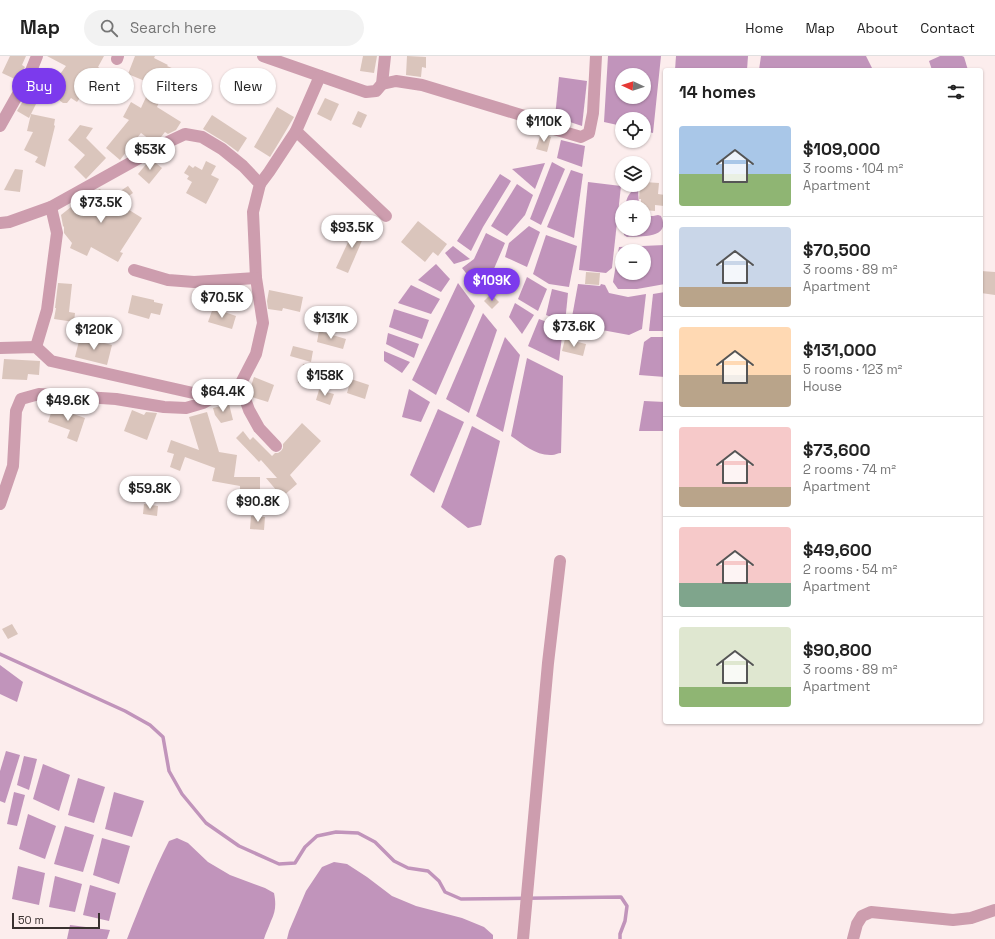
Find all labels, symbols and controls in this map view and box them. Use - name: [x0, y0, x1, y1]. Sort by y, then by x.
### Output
- search box: [84, 10, 364, 46]
- text: Map: [20, 15, 60, 40]
- icon: search: [98, 17, 120, 39]
- text: Search here: [130, 18, 216, 37]
- text: Home: [745, 19, 783, 37]
- text: Map: [805, 19, 835, 37]
- text: About: [857, 19, 898, 37]
- text: Contact: [920, 19, 975, 37]
- chip: Buy: [12, 68, 66, 104]
- chip: Rent: [74, 68, 134, 104]
- chip: Filters: [142, 68, 212, 104]
- chip: New: [220, 68, 276, 104]
- north arrow: [615, 68, 651, 104]
- map controls: [615, 68, 651, 280]
- text: 14 homes: [679, 81, 756, 103]
- icon: filters: [945, 81, 967, 103]
- pin: $110K: [516, 109, 572, 143]
- button: locate: [615, 112, 651, 148]
- text: $110K: [526, 113, 562, 130]
- pin: $53K: [126, 137, 174, 171]
- text: $109,000: [803, 138, 880, 160]
- text: $53K: [134, 141, 166, 158]
- icon: home: [711, 142, 759, 190]
- button: layers: [615, 156, 651, 192]
- text: 3 rooms · 104 m²: [803, 160, 903, 177]
- text: Apartment: [803, 177, 871, 194]
- pin: $73.5K: [68, 190, 134, 224]
- text: $73.5K: [80, 194, 122, 211]
- button: +: [615, 200, 651, 236]
- pin: $93.5K: [319, 215, 385, 249]
- text: $93.5K: [330, 219, 374, 236]
- text: $70,500: [803, 239, 871, 261]
- icon: home: [711, 243, 759, 291]
- button: −: [615, 244, 651, 280]
- text: 3 rooms · 89 m²: [803, 261, 897, 278]
- pin: $109K: [464, 268, 520, 302]
- text: $109K: [473, 272, 511, 289]
- text: Apartment: [803, 278, 871, 295]
- pin: $70.5K: [189, 285, 255, 319]
- text: $70.5K: [200, 289, 244, 306]
- pin: $131K: [303, 306, 359, 340]
- text: $131K: [313, 310, 349, 327]
- pin: $73.6K: [541, 314, 607, 348]
- pin: $120K: [66, 317, 122, 351]
- text: $73.6K: [553, 318, 595, 335]
- text: $120K: [75, 321, 113, 338]
- text: $131,000: [803, 339, 877, 361]
- icon: home: [711, 343, 759, 391]
- text: 5 rooms · 123 m²: [803, 361, 902, 378]
- pin: $158K: [297, 363, 353, 397]
- text: $158K: [306, 367, 344, 384]
- text: House: [803, 378, 842, 395]
- pin: $64.4K: [190, 379, 256, 413]
- text: $64.4K: [201, 383, 245, 400]
- pin: $49.6K: [35, 388, 101, 422]
- text: $49.6K: [46, 392, 90, 409]
- text: $73,600: [803, 439, 870, 461]
- icon: home: [711, 443, 759, 491]
- text: 2 rooms · 74 m²: [803, 461, 896, 478]
- pin: $59.8K: [117, 476, 183, 510]
- text: Apartment: [803, 478, 871, 495]
- text: $59.8K: [128, 480, 172, 497]
- pin: $90.8K: [225, 489, 291, 523]
- text: $90.8K: [236, 493, 280, 510]
- text: $49,600: [803, 539, 872, 561]
- icon: home: [711, 543, 759, 591]
- text: 2 rooms · 54 m²: [803, 561, 897, 578]
- text: Apartment: [803, 578, 871, 595]
- text: $90,800: [803, 639, 872, 661]
- icon: home: [711, 643, 759, 691]
- text: 3 rooms · 89 m²: [803, 661, 897, 678]
- text: Apartment: [803, 678, 871, 695]
- scale bar: [12, 911, 100, 930]
- text: 50 m: [18, 913, 44, 927]

